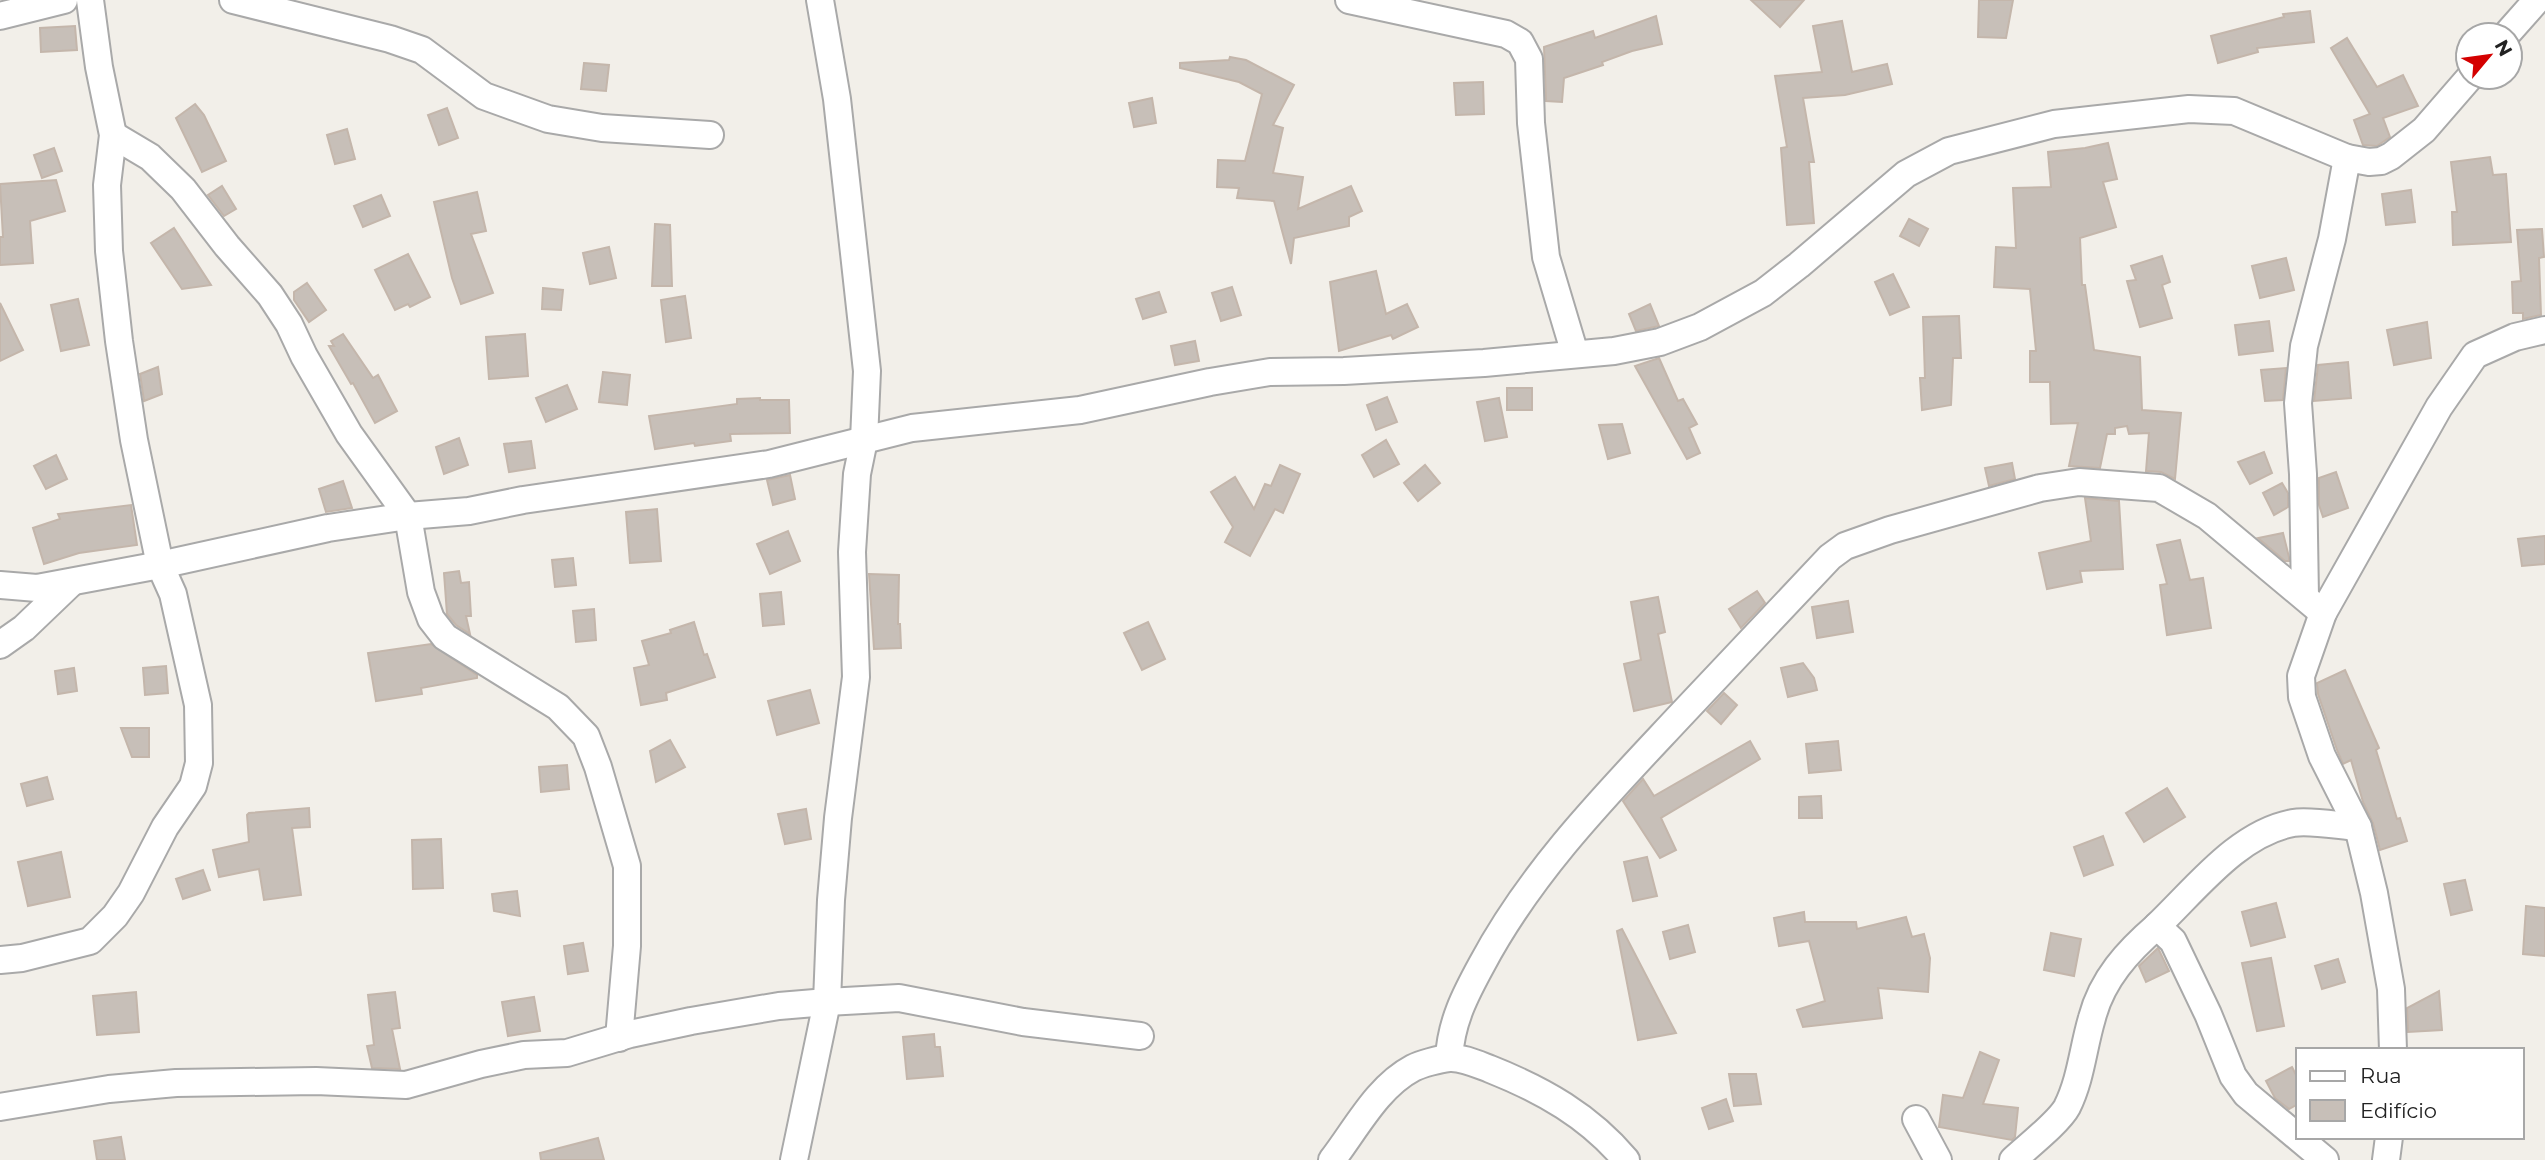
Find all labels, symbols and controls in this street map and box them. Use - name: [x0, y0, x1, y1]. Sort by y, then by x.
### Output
- north arrow: [2454, 21, 2524, 91]
- text: N: [2490, 36, 2517, 60]
- legend: [2296, 1048, 2524, 1139]
- text: Rua: [2360, 1063, 2402, 1088]
- text: Edifício: [2360, 1098, 2437, 1123]

